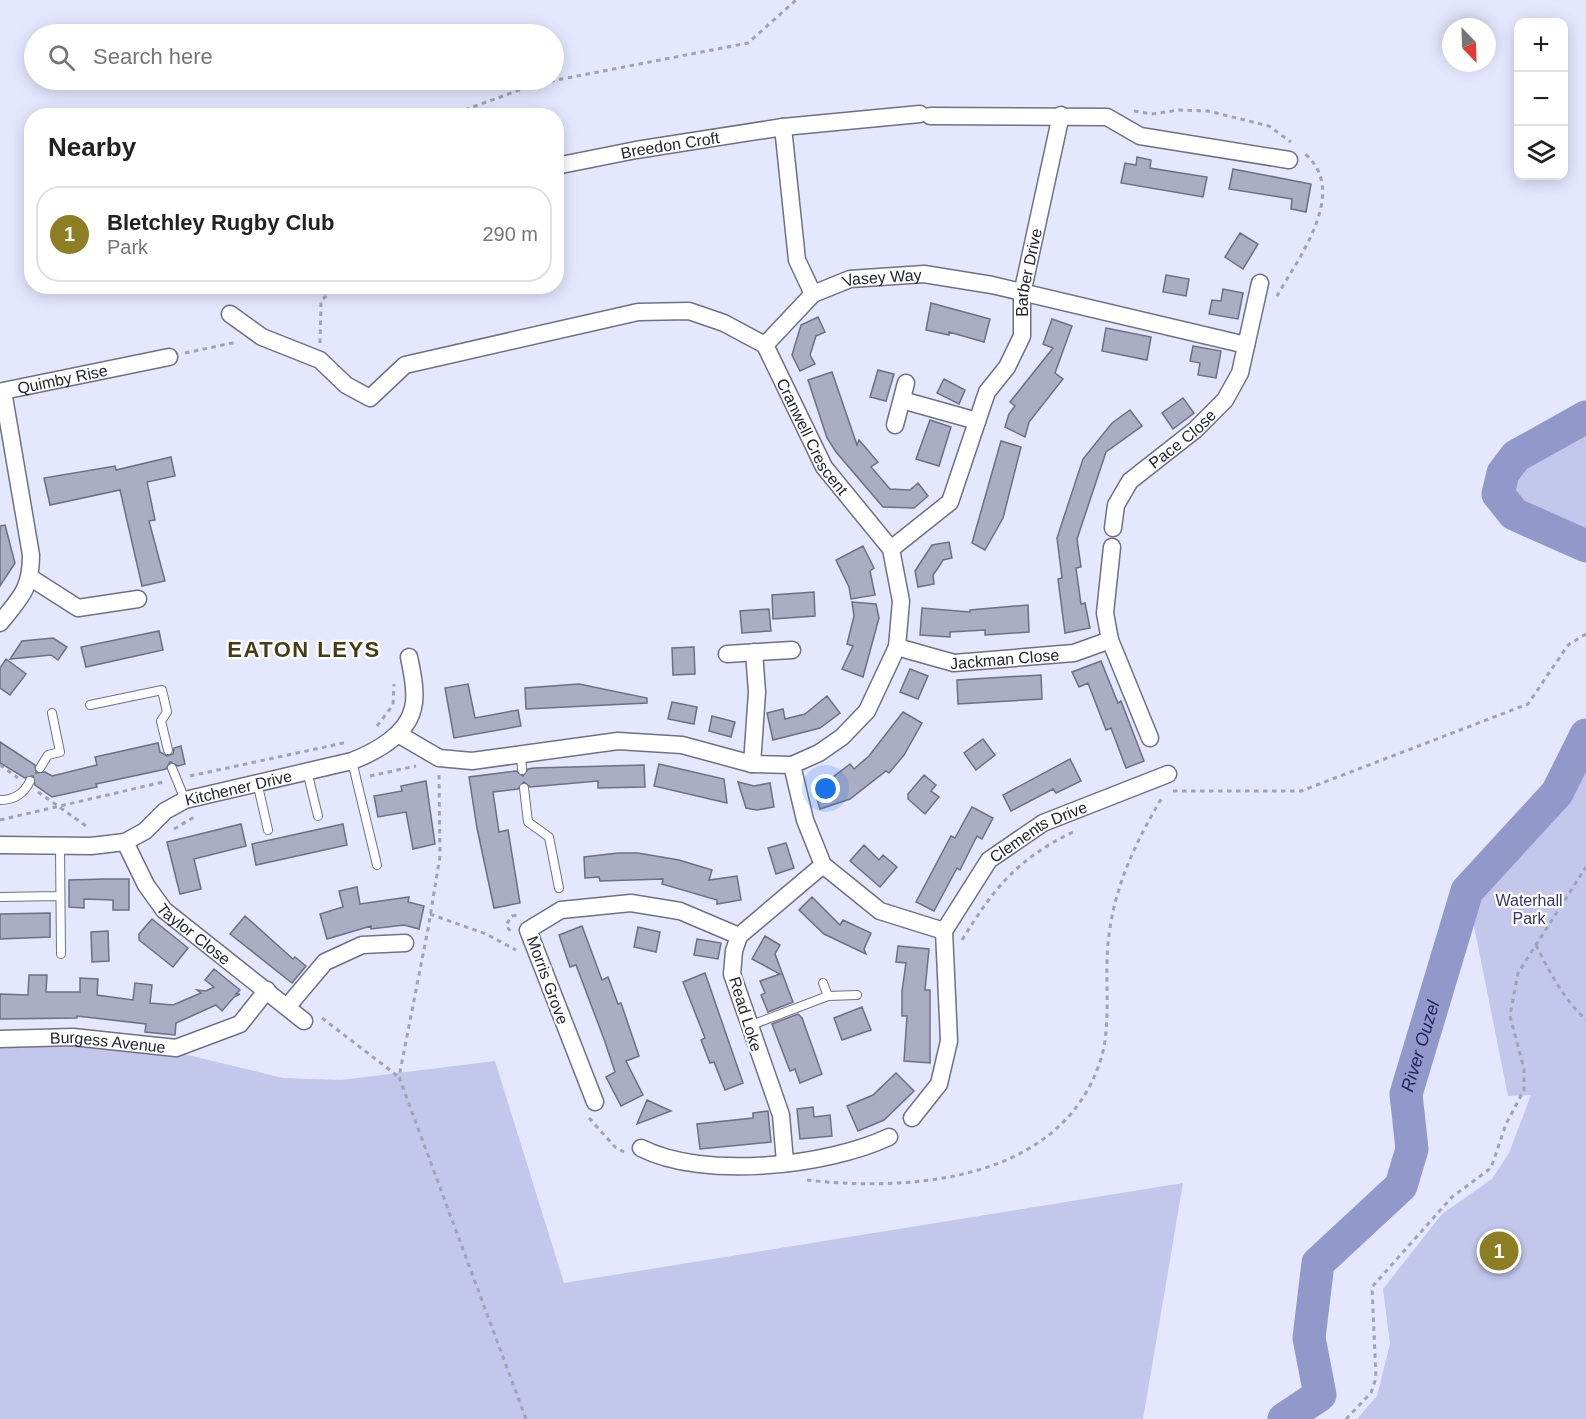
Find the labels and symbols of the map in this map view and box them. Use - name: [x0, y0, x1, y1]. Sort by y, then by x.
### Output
- north arrow: [1442, 18, 1496, 72]
- street label: Breedon Croft: [619, 129, 721, 162]
- street label: Barber Drive: [1014, 227, 1045, 317]
- street label: Vasey Way: [840, 266, 922, 290]
- street label: Quimby Rise: [16, 362, 109, 397]
- street label: Cranwell Crescent: [773, 376, 852, 499]
- street label: Pace Close: [1146, 406, 1219, 472]
- district label: EATON LEYS: [227, 637, 381, 662]
- street label: Jackman Close: [949, 646, 1060, 672]
- street label: Kitchener Drive: [183, 767, 294, 809]
- your location: [811, 774, 840, 803]
- street label: Clements Drive: [987, 799, 1090, 866]
- park label: Waterhall Park: [1496, 892, 1562, 927]
- street label: Taylor Close: [153, 901, 234, 968]
- street label: Morris Grove: [524, 934, 571, 1027]
- street label: Read Loke: [726, 975, 765, 1054]
- water label: River Ouzel: [1397, 997, 1444, 1094]
- street label: Burgess Avenue: [50, 1029, 167, 1056]
- pin: 1: [1480, 1228, 1518, 1274]

